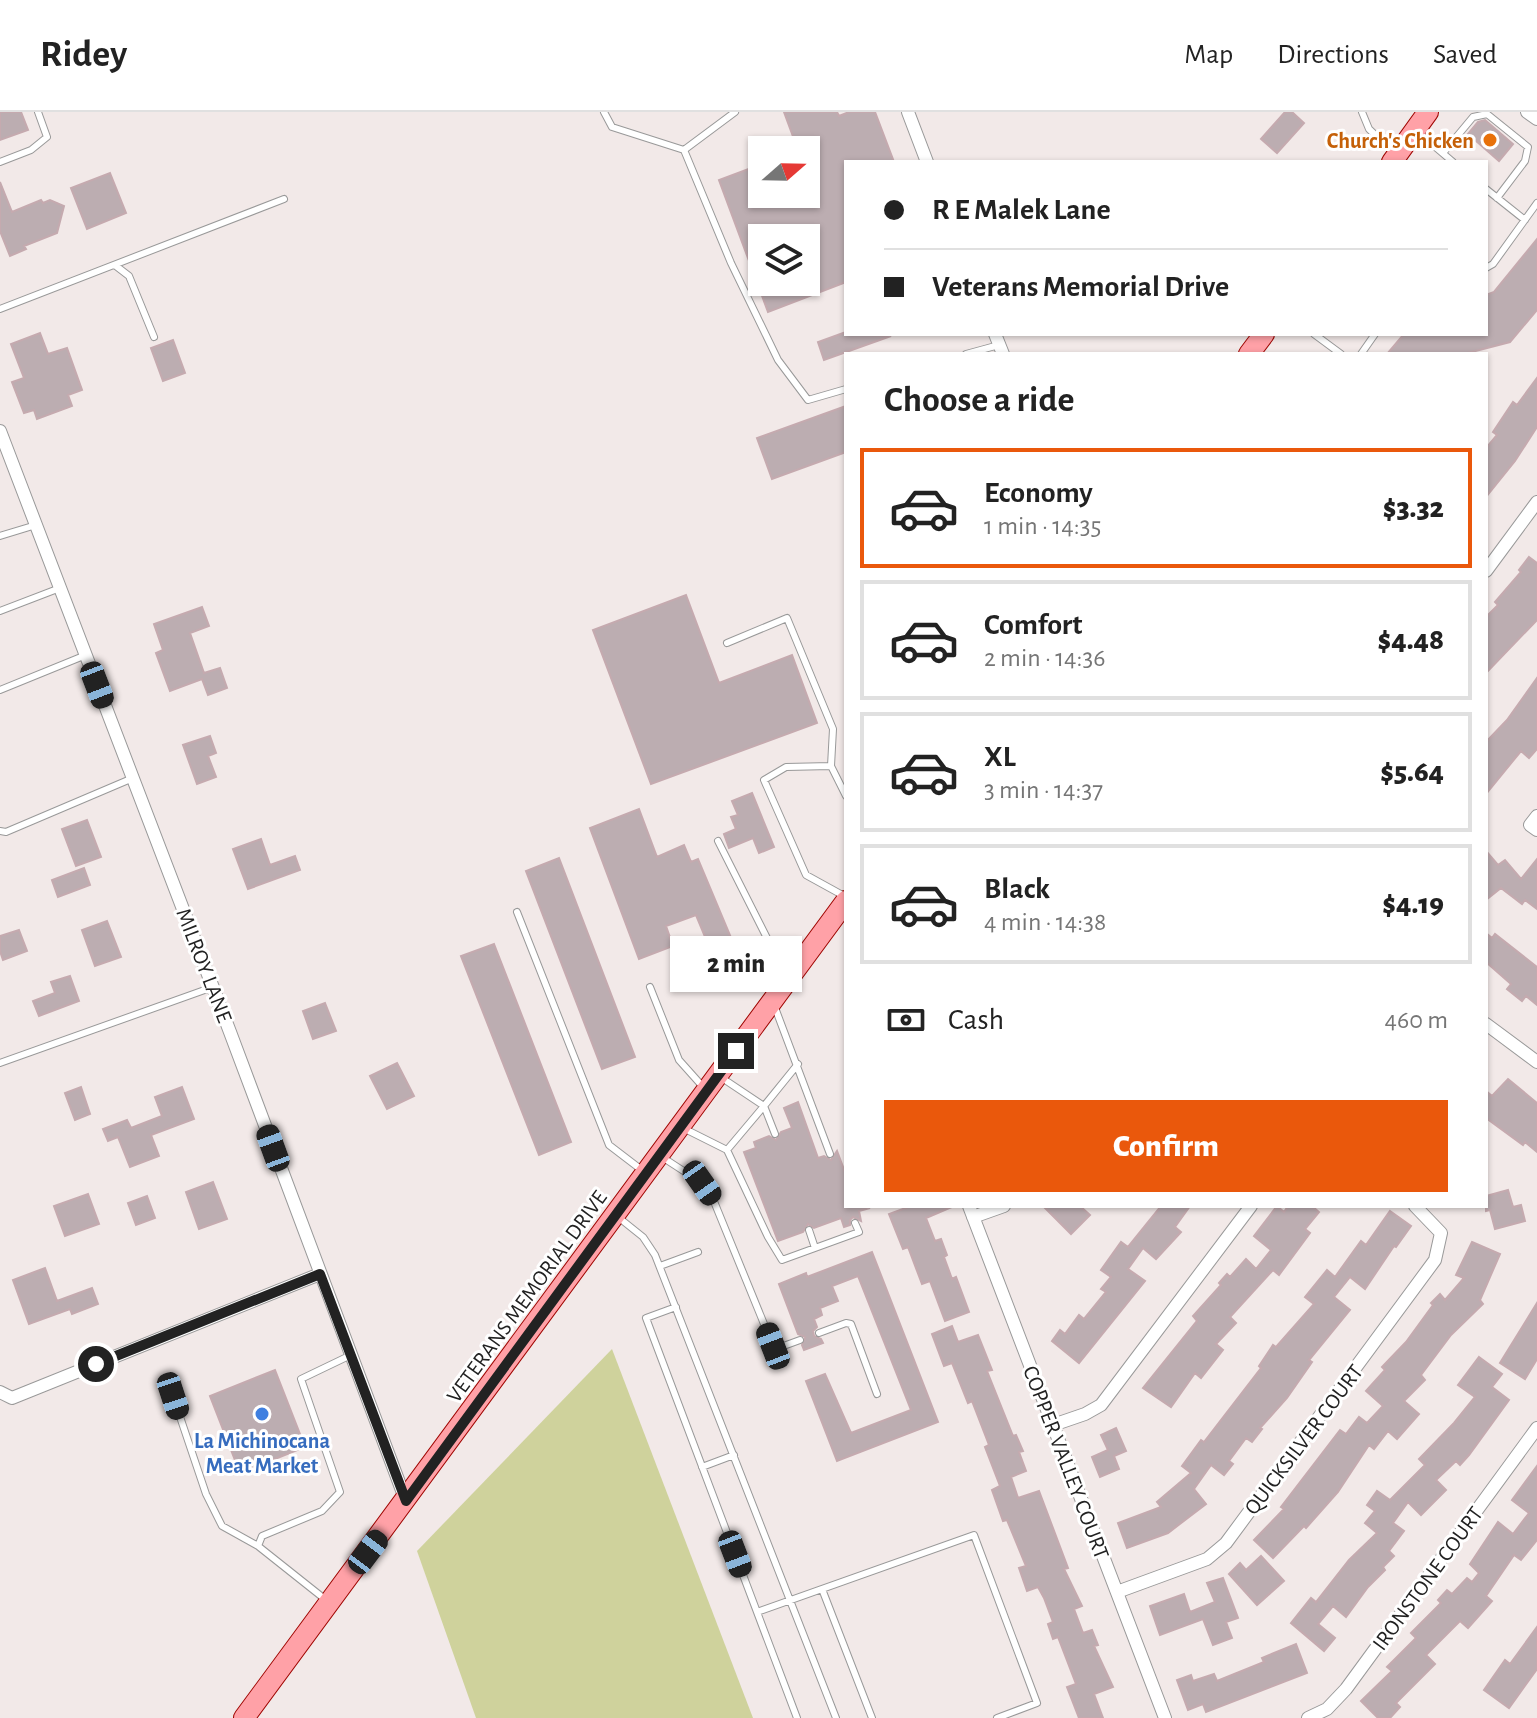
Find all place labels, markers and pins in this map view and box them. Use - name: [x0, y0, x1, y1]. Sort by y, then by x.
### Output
- place label: Church's Chicken: [1327, 130, 1474, 152]
- marker: Church's Chicken: [1481, 131, 1499, 149]
- marker: La Michinocana Meat Market: [253, 1405, 271, 1423]
- place label: La Michinocana Meat Market: [194, 1430, 330, 1477]

